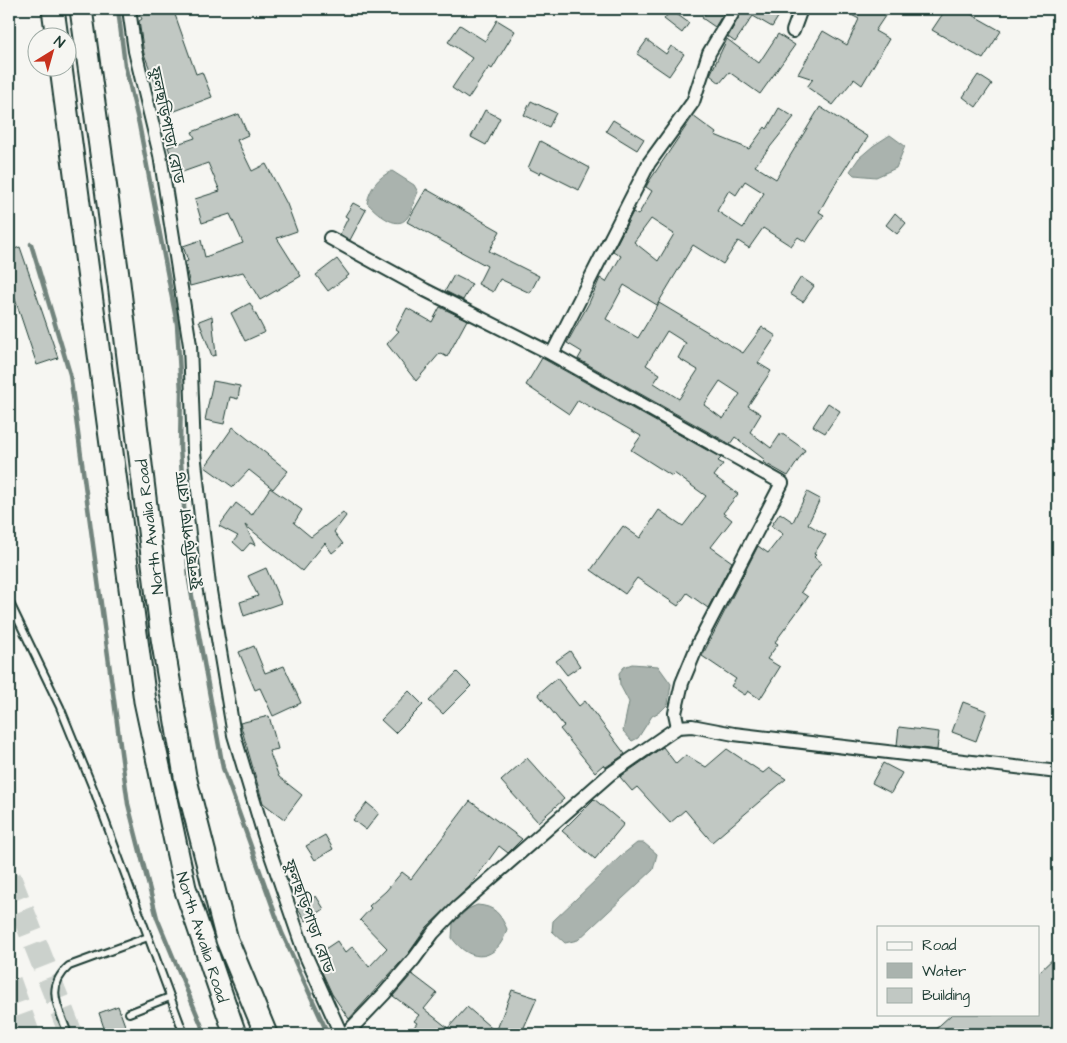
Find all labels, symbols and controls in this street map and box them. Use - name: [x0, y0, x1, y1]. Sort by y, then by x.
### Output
- north arrow: [28, 28, 78, 78]
- text: N: [50, 32, 69, 53]
- street label: ফুলছড়িপাড়া রোড: [144, 64, 190, 186]
- street label: North Awalia Road: [131, 458, 169, 596]
- street label: ফুলছড়িপাড়া রোড: [170, 470, 206, 592]
- street label: ফুলছড়িপাড়া রোড: [278, 856, 340, 977]
- street label: North Awalia Road: [171, 869, 234, 1005]
- legend: [877, 926, 1040, 1016]
- text: Road: [922, 935, 957, 956]
- text: Water: [922, 961, 966, 982]
- text: Building: [922, 985, 970, 1007]

